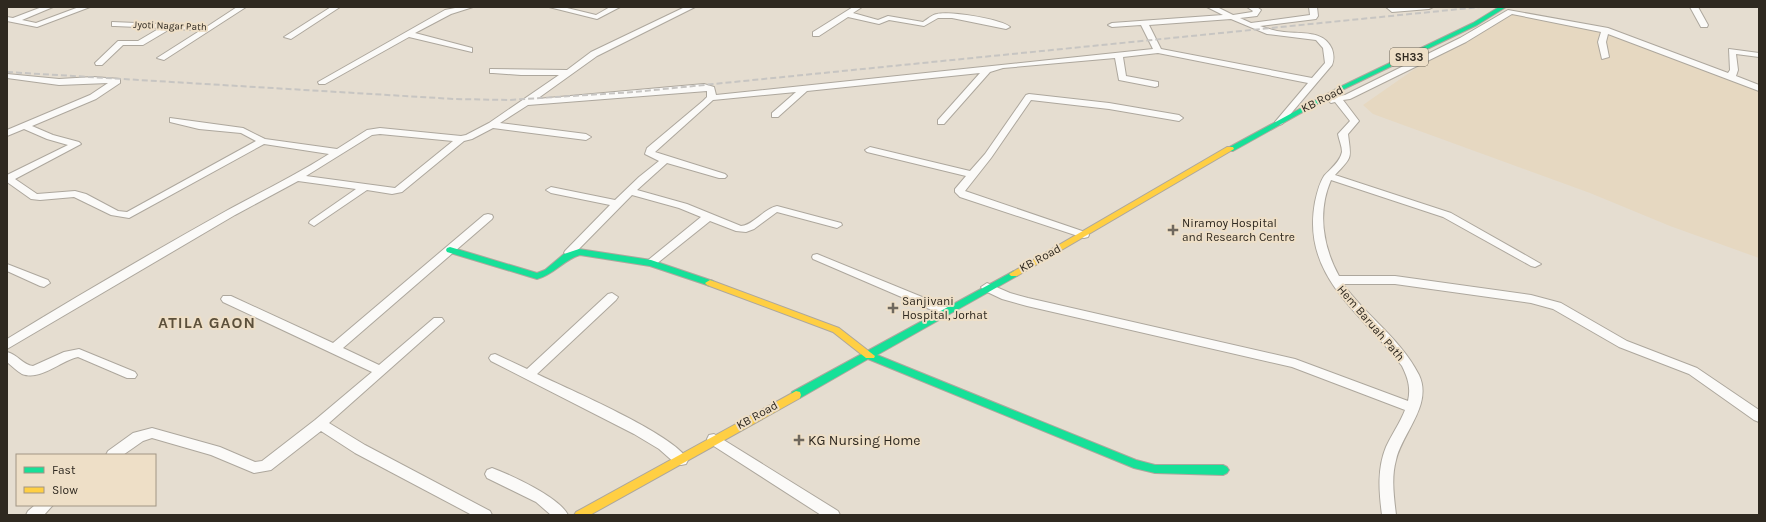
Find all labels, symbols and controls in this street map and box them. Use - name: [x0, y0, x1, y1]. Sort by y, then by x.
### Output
- street label: Jyoti Nagar Path: [133, 19, 207, 33]
- road number: SH33: [1390, 48, 1428, 66]
- street label: KB Road: [1299, 82, 1345, 116]
- place label: Niramoy Hospital and Research Centre: [1182, 216, 1295, 244]
- marker: Niramoy Hospital and Research Centre: [1167, 224, 1179, 236]
- street label: KB Road: [1017, 241, 1063, 275]
- street label: Hem Baruah Path: [1334, 282, 1408, 364]
- place label: Sanjivani Hospital, Jorhat: [902, 294, 988, 322]
- marker: Sanjivani Hospital, Jorhat: [887, 302, 899, 314]
- district label: ATILA GAON: [158, 313, 256, 332]
- street label: KB Road: [734, 398, 780, 432]
- place label: KG Nursing Home: [808, 432, 920, 449]
- marker: KG Nursing Home: [793, 434, 805, 446]
- legend: [16, 454, 156, 506]
- text: Fast: [52, 463, 76, 477]
- text: Slow: [52, 483, 78, 497]

